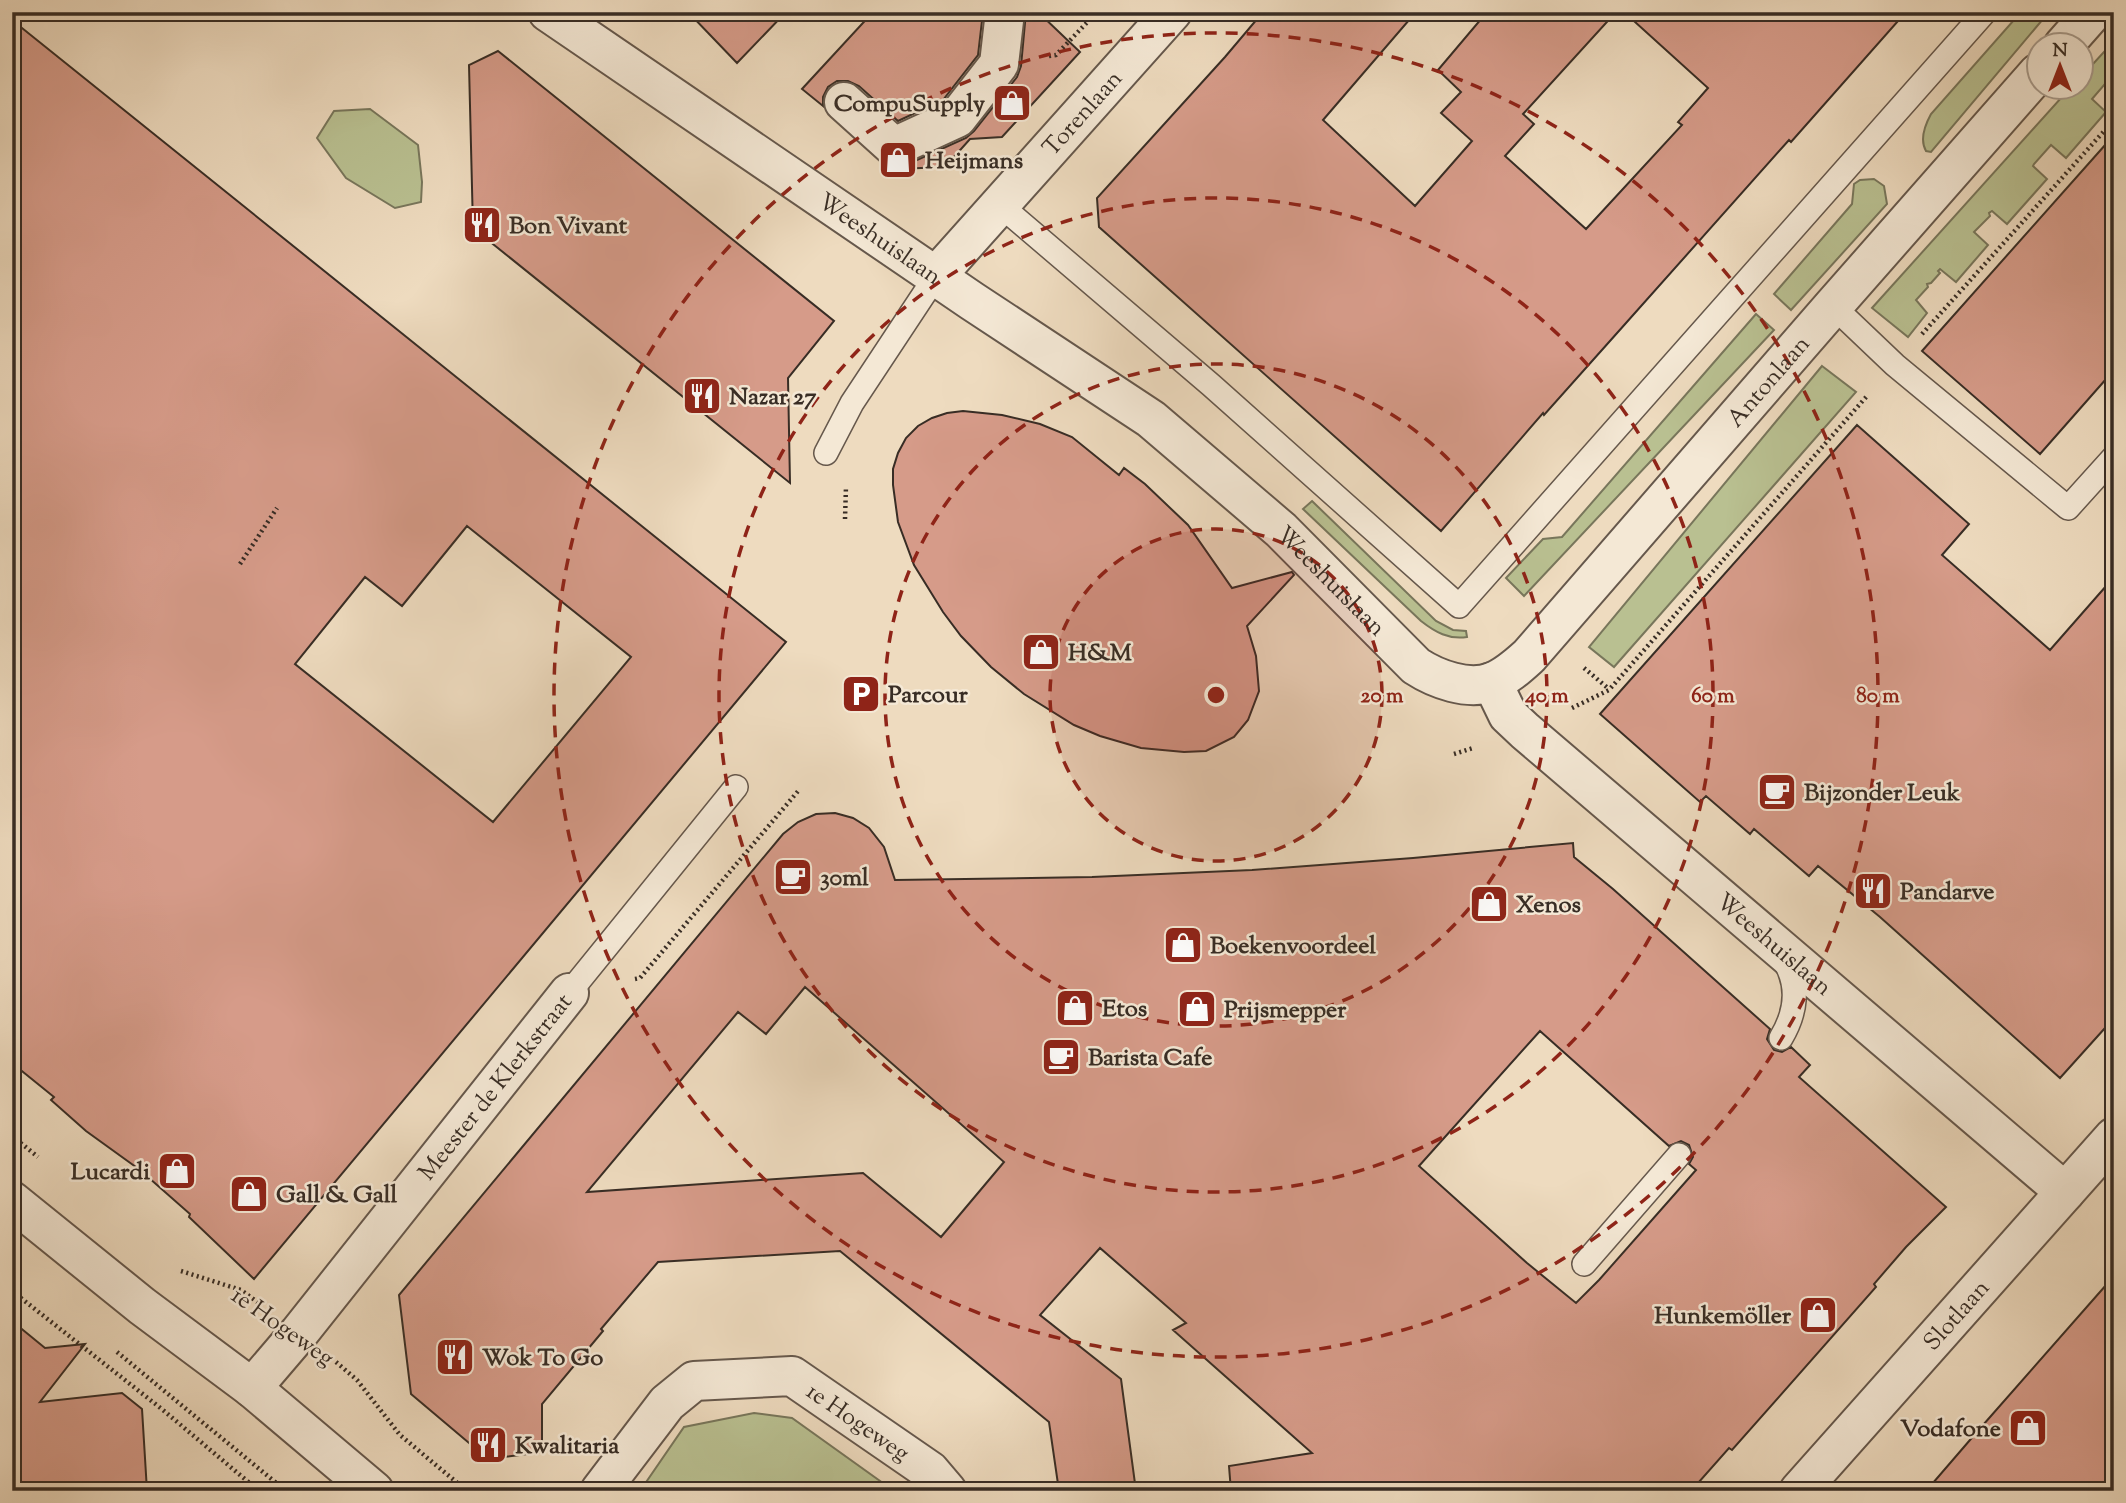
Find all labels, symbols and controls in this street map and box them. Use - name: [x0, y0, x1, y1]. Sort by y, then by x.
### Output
- north arrow: [2024, 32, 2094, 102]
- text: N: [2052, 38, 2068, 65]
- street label: Torenlaan: [1036, 63, 1131, 165]
- shop icon: CompuSupply: [991, 82, 1033, 124]
- place label: CompuSupply: [834, 88, 985, 122]
- shop icon: Heijmans: [877, 139, 919, 181]
- place label: Heijmans: [925, 145, 1023, 179]
- street label: Weeshuislaan: [810, 186, 948, 294]
- restaurant icon: Bon Vivant: [461, 204, 503, 246]
- place label: Bon Vivant: [509, 210, 628, 244]
- street label: Antonlaan: [1720, 329, 1819, 436]
- restaurant icon: Nazar 27: [681, 375, 723, 417]
- place label: Nazar 27: [729, 381, 816, 415]
- street label: Weeshuislaan: [1267, 519, 1392, 645]
- shop icon: H&M: [1020, 631, 1062, 673]
- place label: H&M: [1068, 637, 1133, 671]
- parking icon: Parcour: [840, 673, 882, 715]
- place label: Parcour: [888, 679, 969, 713]
- text: 20 m: [1361, 682, 1404, 712]
- text: 40 m: [1524, 682, 1569, 712]
- text: 60 m: [1691, 682, 1735, 712]
- text: 80 m: [1856, 682, 1900, 712]
- centre of rings: [1204, 683, 1228, 707]
- cafe icon: Bijzonder Leuk: [1756, 771, 1798, 813]
- place label: Bijzonder Leuk: [1804, 777, 1961, 811]
- cafe icon: 30ml: [772, 856, 814, 898]
- place label: 30ml: [820, 862, 869, 896]
- restaurant icon: Pandarve: [1852, 870, 1894, 912]
- place label: Pandarve: [1900, 876, 1995, 910]
- shop icon: Xenos: [1468, 883, 1510, 925]
- street label: Weeshuislaan: [1708, 886, 1839, 1005]
- place label: Xenos: [1516, 889, 1581, 923]
- shop icon: Boekenvoordeel: [1162, 924, 1204, 966]
- place label: Boekenvoordeel: [1210, 930, 1376, 964]
- street label: Meester de Klerkstraat: [411, 987, 581, 1189]
- shop icon: Etos: [1054, 987, 1096, 1029]
- shop icon: Prijsmepper: [1176, 988, 1218, 1030]
- place label: Etos: [1102, 993, 1147, 1027]
- place label: Prijsmepper: [1224, 994, 1347, 1028]
- cafe icon: Barista Cafe: [1040, 1036, 1082, 1078]
- place label: Barista Cafe: [1088, 1042, 1213, 1076]
- shop icon: Lucardi: [156, 1150, 198, 1192]
- place label: Lucardi: [71, 1156, 150, 1190]
- shop icon: Gall & Gall: [228, 1173, 270, 1215]
- place label: Gall & Gall: [276, 1179, 397, 1213]
- street label: Slotlaan: [1916, 1273, 1998, 1359]
- street label: 1e Hogeweg: [223, 1280, 341, 1376]
- shop icon: Hunkemöller: [1797, 1294, 1839, 1336]
- place label: Hunkemöller: [1654, 1300, 1792, 1334]
- restaurant icon: Wok To Go: [434, 1336, 476, 1378]
- place label: Wok To Go: [482, 1342, 603, 1376]
- street label: 1e Hogeweg: [798, 1376, 916, 1471]
- shop icon: Vodafone: [2007, 1407, 2049, 1449]
- place label: Vodafone: [1900, 1413, 2001, 1447]
- restaurant icon: Kwalitaria: [467, 1424, 509, 1466]
- place label: Kwalitaria: [515, 1430, 620, 1464]

